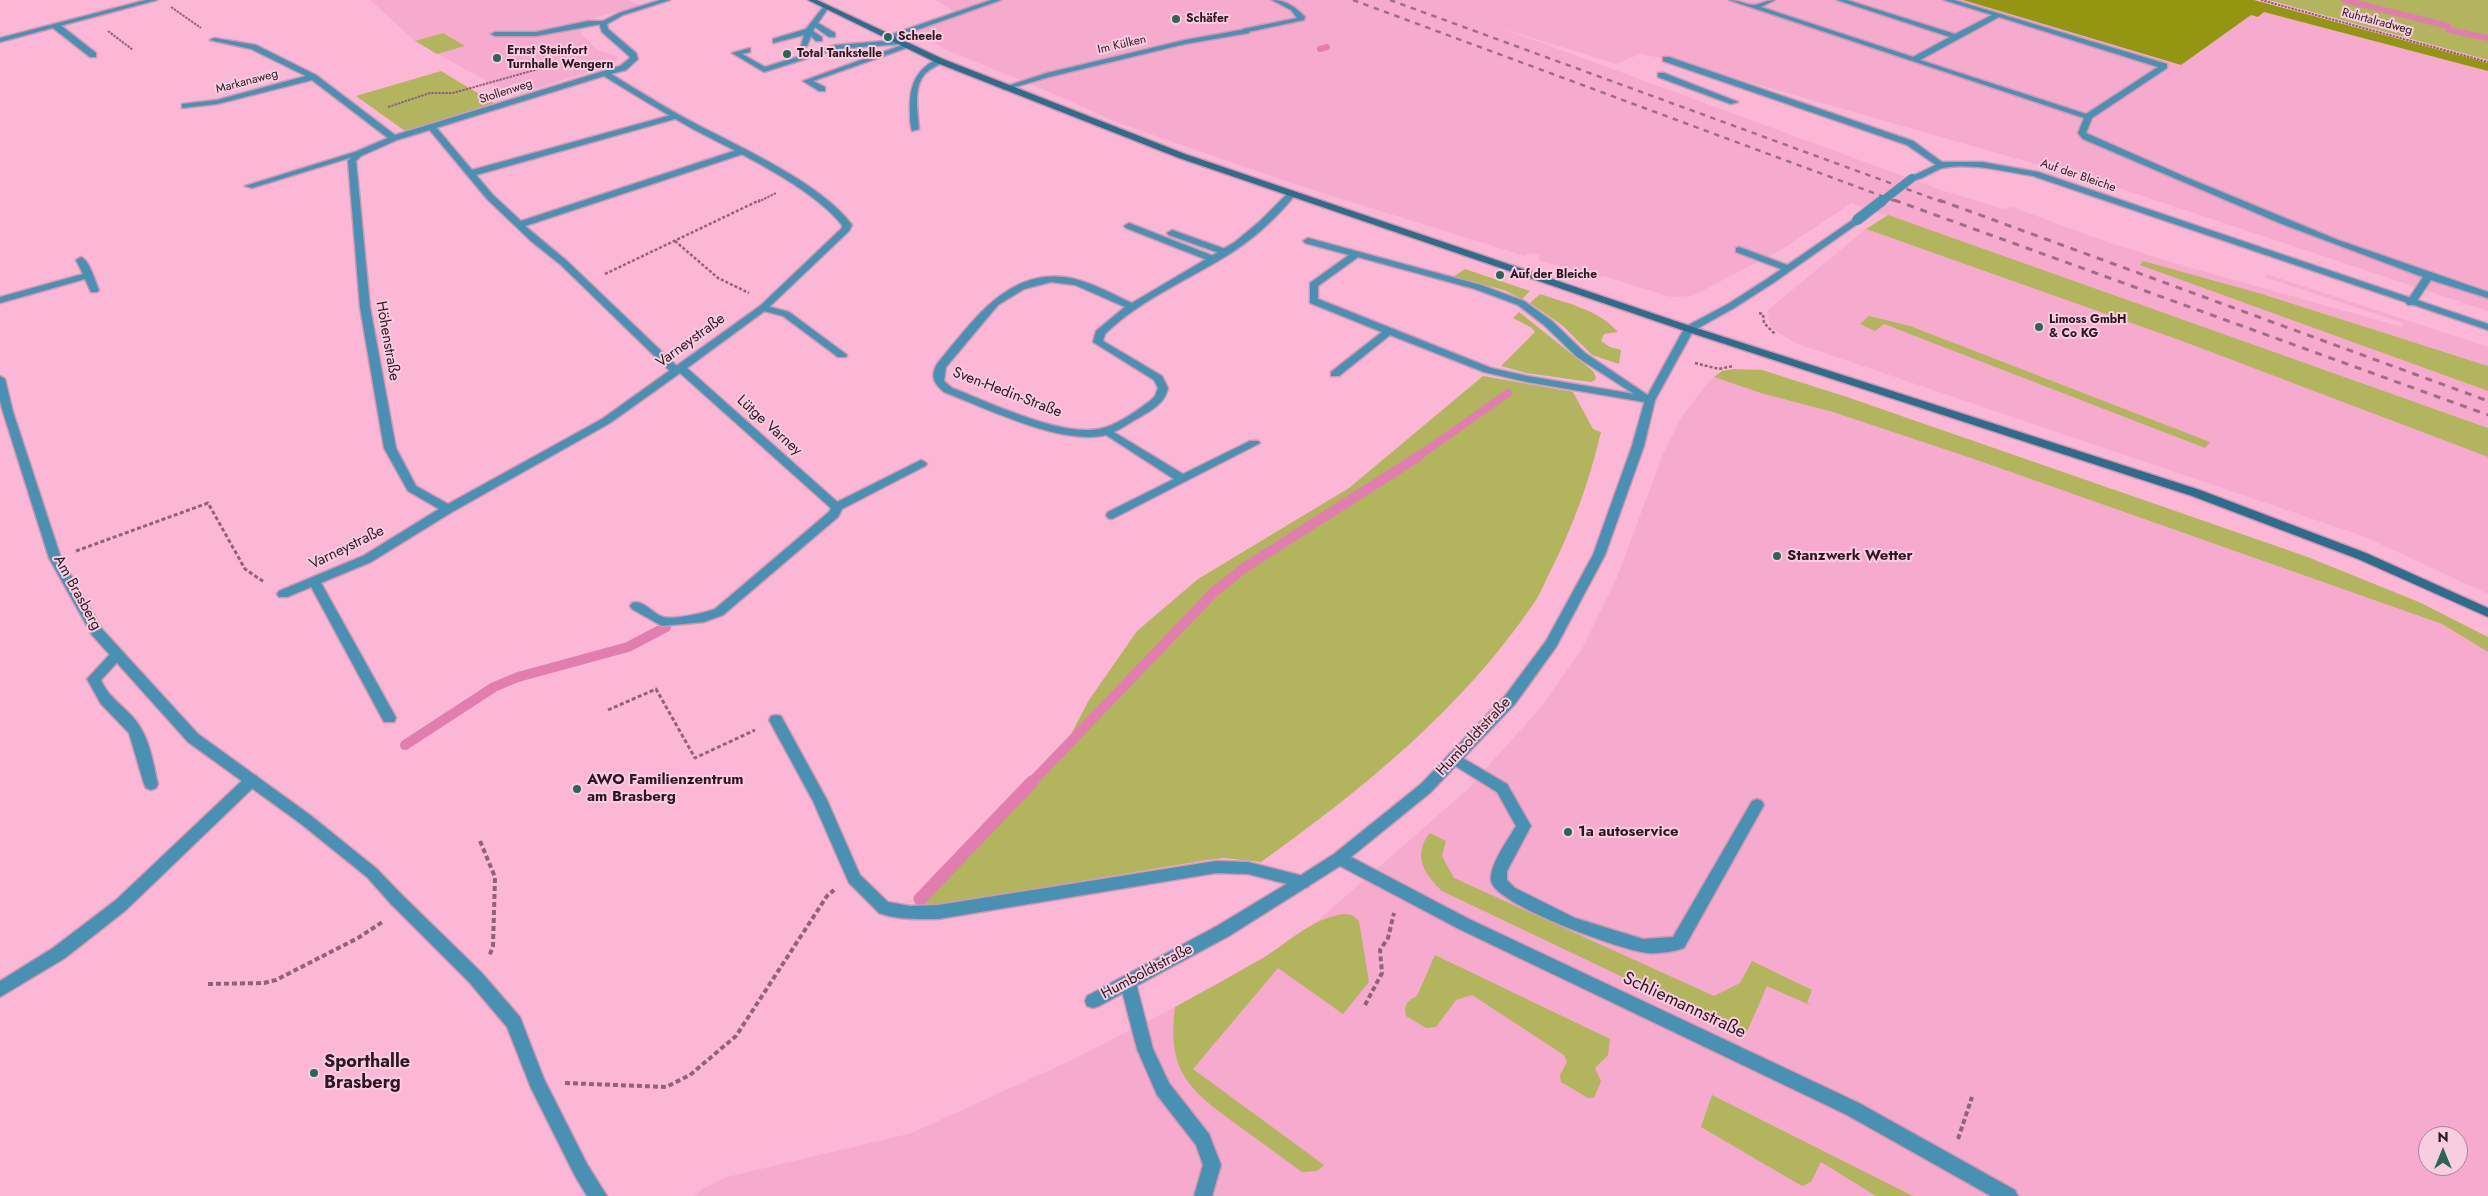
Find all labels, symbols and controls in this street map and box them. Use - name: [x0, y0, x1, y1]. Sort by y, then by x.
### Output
- street label: Ruhrtalradweg: [2340, 6, 2414, 38]
- place label: Schäfer: [1186, 12, 1229, 26]
- marker: Schäfer: [1170, 13, 1182, 25]
- place label: Scheele: [898, 30, 942, 44]
- marker: Scheele: [882, 31, 894, 43]
- street label: Im Külken: [1096, 32, 1148, 58]
- place label: Ernst Steinfort Turnhalle Wengern: [507, 44, 613, 72]
- place label: Total Tankstelle: [797, 47, 882, 61]
- marker: Total Tankstelle: [781, 48, 793, 60]
- marker: Ernst Steinfort Turnhalle Wengern: [491, 52, 503, 64]
- street label: Markanaweg: [214, 67, 280, 97]
- street label: Stollenweg: [478, 77, 534, 107]
- street label: Auf der Bleiche: [2038, 156, 2118, 196]
- place label: Auf der Bleiche: [1510, 268, 1597, 282]
- marker: Auf der Bleiche: [1494, 269, 1506, 281]
- street label: Höhenstraße: [371, 300, 403, 382]
- street label: Varneystraße: [653, 310, 729, 372]
- place label: Limoss GmbH & Co KG: [2049, 313, 2127, 341]
- marker: Limoss GmbH & Co KG: [2033, 321, 2045, 333]
- street label: Sven-Hedin-Straße: [950, 364, 1064, 422]
- street label: Lütge Varney: [733, 392, 805, 460]
- street label: Varneystraße: [307, 522, 387, 574]
- place label: Stanzwerk Wetter: [1787, 547, 1913, 565]
- marker: Stanzwerk Wetter: [1771, 550, 1783, 562]
- street label: Am Brasberg: [49, 553, 105, 633]
- street label: Humboldtstraße: [1433, 694, 1515, 780]
- place label: AWO Familienzentrum am Brasberg: [587, 771, 744, 806]
- marker: AWO Familienzentrum am Brasberg: [571, 783, 583, 795]
- place label: 1a autoservice: [1578, 823, 1679, 841]
- marker: 1a autoservice: [1562, 826, 1574, 838]
- street label: Humboldtstraße: [1098, 940, 1196, 1004]
- street label: Schliemannstraße: [1619, 968, 1749, 1044]
- place label: Sporthalle Brasberg: [324, 1052, 410, 1094]
- marker: Sporthalle Brasberg: [308, 1067, 320, 1079]
- north arrow: [2418, 1126, 2468, 1176]
- text: N: [2437, 1127, 2449, 1147]

